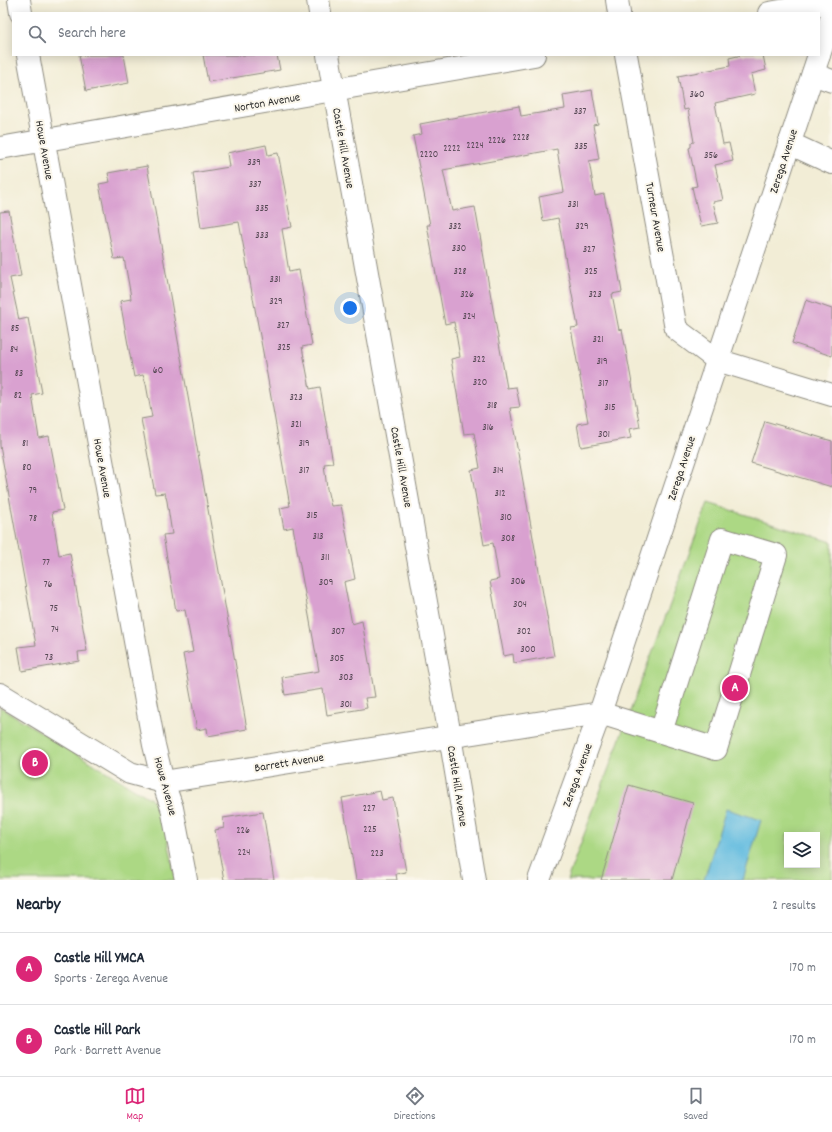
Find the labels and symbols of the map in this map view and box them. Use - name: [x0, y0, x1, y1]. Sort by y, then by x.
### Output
- house number: 360: [690, 88, 704, 102]
- street label: Norton Avenue: [233, 89, 302, 118]
- house number: 337: [574, 105, 587, 119]
- street label: Castle Hill Avenue: [327, 107, 358, 190]
- street label: Howe Avenue: [30, 119, 57, 181]
- street label: Zerega Avenue: [766, 127, 803, 196]
- house number: 2228: [512, 131, 530, 145]
- house number: 2226: [488, 134, 506, 148]
- house number: 2224: [466, 139, 484, 153]
- house number: 335: [574, 140, 588, 154]
- house number: 2222: [443, 142, 461, 156]
- house number: 2220: [420, 148, 438, 162]
- house number: 356: [704, 149, 718, 163]
- house number: 339: [247, 156, 261, 170]
- house number: 337: [249, 178, 262, 192]
- street label: Turneur Avenue: [640, 181, 669, 253]
- house number: 331: [567, 198, 579, 212]
- house number: 335: [255, 202, 269, 216]
- house number: 332: [448, 220, 462, 234]
- house number: 329: [575, 220, 589, 234]
- house number: 333: [255, 229, 269, 243]
- house number: 330: [452, 242, 466, 256]
- house number: 327: [583, 243, 595, 257]
- house number: 328: [454, 265, 466, 279]
- house number: 325: [584, 265, 598, 279]
- house number: 331: [269, 273, 281, 287]
- house number: 326: [460, 288, 474, 302]
- house number: 323: [588, 288, 602, 302]
- house number: 329: [269, 295, 283, 309]
- your location: [340, 298, 360, 318]
- house number: 324: [463, 310, 475, 324]
- house number: 327: [277, 319, 289, 333]
- house number: 85: [11, 322, 20, 336]
- house number: 321: [593, 333, 604, 347]
- house number: 325: [277, 341, 291, 355]
- house number: 84: [10, 343, 18, 357]
- house number: 322: [472, 353, 486, 367]
- house number: 319: [596, 355, 608, 369]
- house number: 60: [153, 364, 163, 378]
- house number: 83: [15, 367, 23, 381]
- house number: 320: [473, 376, 487, 390]
- house number: 317: [598, 377, 608, 391]
- house number: 82: [14, 389, 22, 403]
- house number: 323: [289, 391, 303, 405]
- house number: 318: [487, 399, 497, 413]
- house number: 315: [604, 401, 616, 415]
- house number: 321: [291, 418, 302, 432]
- house number: 316: [482, 421, 494, 435]
- street label: Castle Hill Avenue: [385, 426, 416, 509]
- house number: 301: [598, 428, 610, 442]
- street label: Zerega Avenue: [664, 434, 701, 503]
- house number: 81: [22, 437, 28, 451]
- street label: Howe Avenue: [88, 437, 115, 499]
- house number: 319: [298, 437, 310, 451]
- house number: 80: [22, 461, 32, 475]
- house number: 317: [299, 464, 309, 478]
- house number: 314: [493, 464, 503, 478]
- house number: 79: [29, 484, 37, 498]
- house number: 312: [495, 487, 506, 501]
- house number: 315: [306, 509, 318, 523]
- house number: 310: [500, 511, 512, 525]
- house number: 78: [29, 512, 37, 526]
- house number: 313: [312, 530, 324, 544]
- house number: 308: [501, 532, 515, 546]
- house number: 311: [321, 551, 329, 565]
- house number: 77: [42, 556, 50, 570]
- house number: 306: [511, 575, 525, 589]
- house number: 309: [319, 576, 333, 590]
- house number: 76: [44, 578, 52, 592]
- house number: 304: [513, 598, 527, 612]
- house number: 75: [50, 602, 59, 616]
- house number: 74: [51, 623, 59, 637]
- house number: 307: [331, 625, 345, 639]
- house number: 302: [517, 625, 531, 639]
- house number: 300: [520, 643, 536, 657]
- house number: 73: [45, 651, 53, 665]
- house number: 305: [330, 652, 345, 666]
- house number: 303: [339, 671, 353, 685]
- pin: A: [722, 673, 748, 703]
- house number: 301: [340, 698, 352, 712]
- street label: Zerega Avenue: [559, 741, 598, 810]
- street label: Castle Hill Avenue: [442, 745, 471, 828]
- pin: B: [22, 748, 48, 778]
- street label: Barrett Avenue: [253, 750, 325, 777]
- street label: Howe Avenue: [149, 755, 181, 818]
- house number: 227: [363, 802, 375, 816]
- house number: 225: [363, 823, 377, 837]
- house number: 226: [236, 824, 250, 838]
- house number: 224: [238, 846, 250, 860]
- house number: 223: [370, 847, 384, 861]

